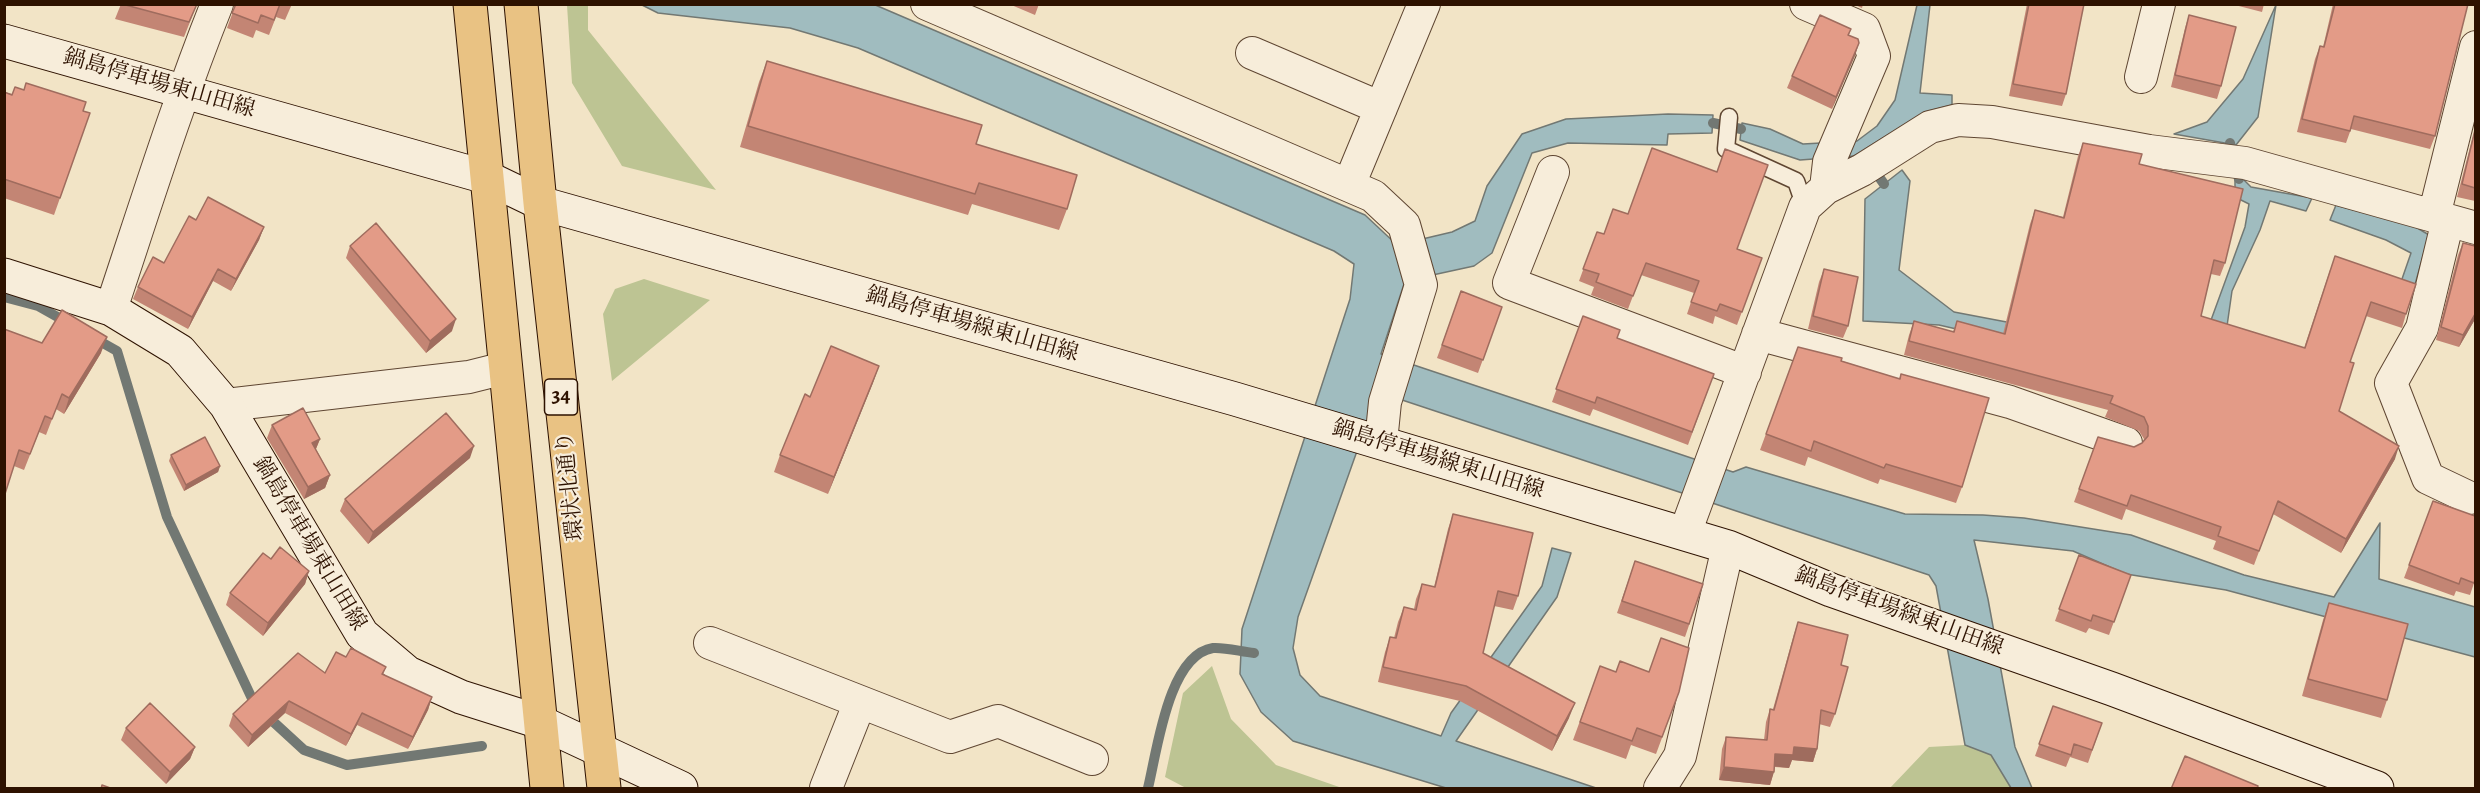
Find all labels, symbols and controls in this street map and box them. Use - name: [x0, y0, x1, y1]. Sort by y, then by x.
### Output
- street label: 鍋島停車場東山田線: [60, 44, 258, 124]
- street label: 鍋島停車場線東山田線: [863, 282, 1081, 368]
- road number: 34: [544, 379, 578, 415]
- street label: 鍋島停車場線東山田線: [1329, 415, 1547, 505]
- street label: 環状北通り: [552, 430, 590, 542]
- street label: 鍋島停車場東山田線: [247, 452, 371, 636]
- street label: 鍋島停車場線東山田線: [1791, 562, 2007, 662]

